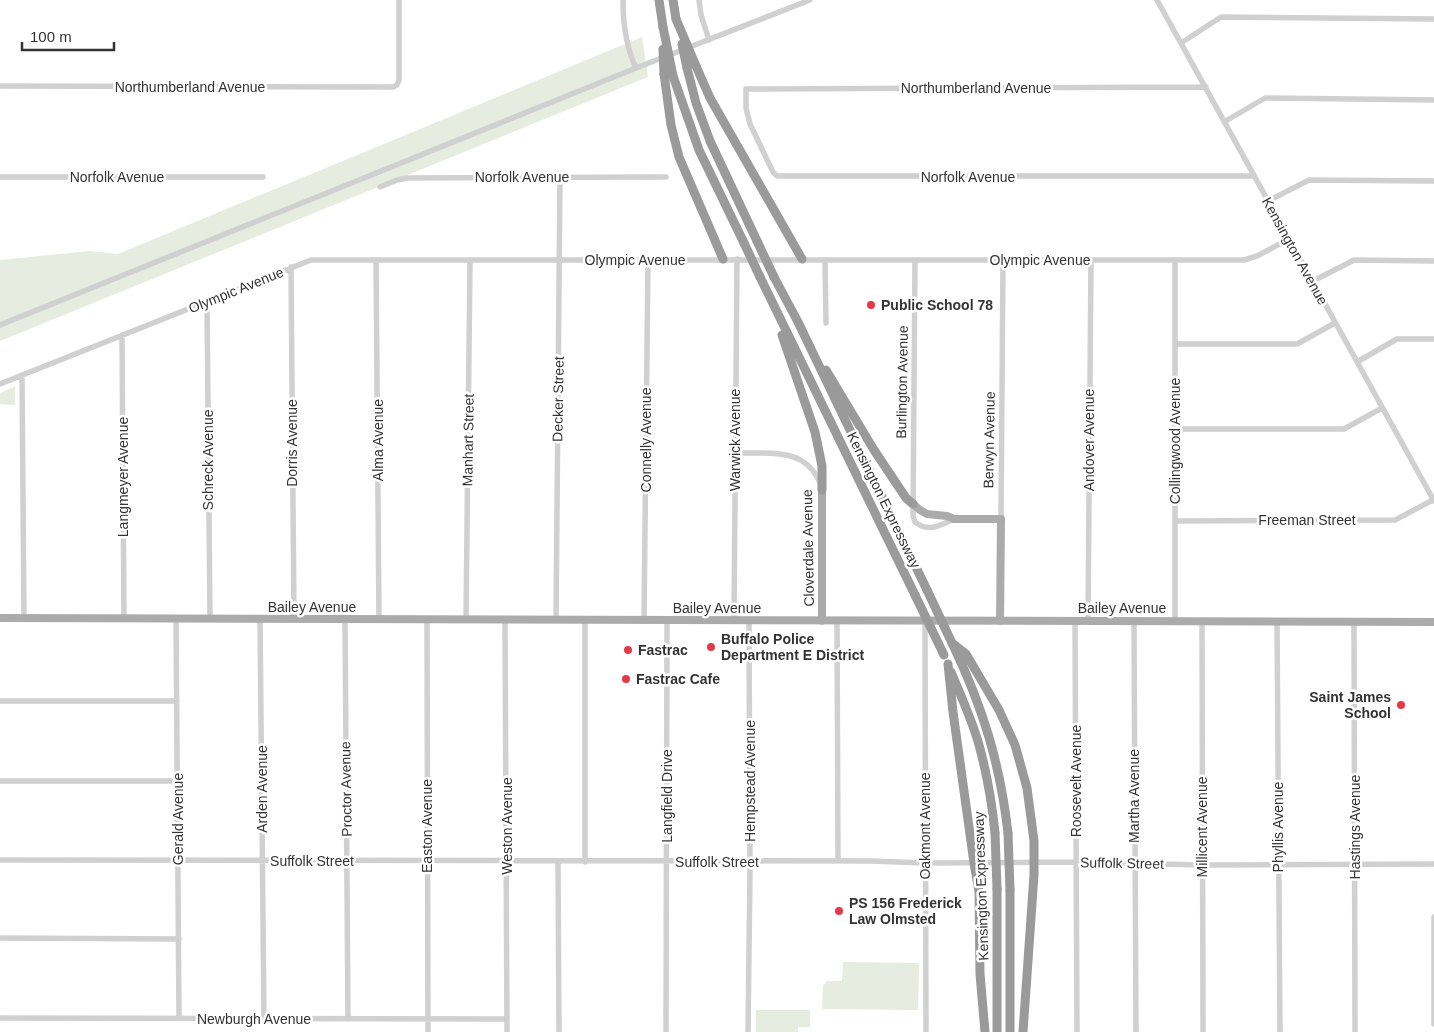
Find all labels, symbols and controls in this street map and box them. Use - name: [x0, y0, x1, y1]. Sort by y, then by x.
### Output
- scale bar: [22, 20, 115, 52]
- text: 100 m: [30, 28, 72, 45]
- street label: Northumberland Avenue: [115, 79, 266, 95]
- street label: Northumberland Avenue: [901, 80, 1052, 96]
- street label: Norfolk Avenue: [70, 169, 165, 185]
- street label: Norfolk Avenue: [475, 169, 570, 185]
- street label: Norfolk Avenue: [921, 169, 1016, 185]
- street label: Kensington Avenue: [1259, 194, 1331, 308]
- street label: Olympic Avenue: [585, 252, 686, 268]
- street label: Olympic Avenue: [990, 252, 1091, 268]
- street label: Olympic Avenue: [186, 264, 286, 316]
- place label: Public School 78: [881, 297, 993, 313]
- marker: Public School 78: [865, 299, 877, 311]
- street label: Burlington Avenue: [893, 325, 911, 439]
- street label: Decker Street: [549, 356, 567, 442]
- street label: Collingwood Avenue: [1167, 377, 1183, 504]
- street label: Connelly Avenue: [638, 387, 654, 492]
- street label: Warwick Avenue: [727, 388, 743, 491]
- street label: Andover Avenue: [1081, 389, 1097, 491]
- street label: Berwyn Avenue: [980, 391, 998, 489]
- street label: Manhart Street: [459, 393, 477, 486]
- street label: Dorris Avenue: [284, 399, 300, 487]
- street label: Alma Avenue: [370, 399, 386, 481]
- street label: Schreck Avenue: [200, 409, 216, 510]
- street label: Langmeyer Avenue: [115, 417, 131, 537]
- street label: Kensington Expressway: [844, 429, 924, 571]
- street label: Cloverdale Avenue: [799, 489, 817, 607]
- street label: Freeman Street: [1258, 512, 1356, 528]
- street label: Bailey Avenue: [268, 599, 356, 615]
- street label: Bailey Avenue: [673, 600, 761, 616]
- street label: Bailey Avenue: [1078, 600, 1166, 616]
- place label: Buffalo Police Department E District: [721, 631, 864, 663]
- marker: Buffalo Police Department E District: [705, 641, 717, 653]
- place label: Fastrac: [638, 642, 688, 658]
- marker: Fastrac: [622, 644, 634, 656]
- place label: Fastrac Cafe: [636, 671, 720, 687]
- marker: Fastrac Cafe: [620, 673, 632, 685]
- place label: Saint James School: [1309, 689, 1391, 721]
- marker: Saint James School: [1395, 699, 1407, 711]
- street label: Hempstead Avenue: [742, 720, 758, 842]
- street label: Roosevelt Avenue: [1068, 724, 1084, 837]
- street label: Proctor Avenue: [337, 741, 355, 837]
- street label: Arden Avenue: [254, 745, 270, 833]
- street label: Langfield Drive: [659, 749, 675, 843]
- street label: Martha Avenue: [1126, 749, 1142, 843]
- street label: Oakmont Avenue: [917, 772, 933, 880]
- street label: Gerald Avenue: [170, 773, 186, 865]
- street label: Hastings Avenue: [1347, 774, 1363, 879]
- street label: Millicent Avenue: [1194, 776, 1210, 877]
- street label: Weston Avenue: [499, 777, 515, 875]
- street label: Easton Avenue: [419, 779, 435, 873]
- street label: Phyllis Avenue: [1270, 781, 1286, 872]
- street label: Kensington Expressway: [970, 811, 992, 961]
- street label: Suffolk Street: [270, 853, 354, 869]
- street label: Suffolk Street: [675, 854, 759, 870]
- street label: Suffolk Street: [1080, 854, 1164, 872]
- place label: PS 156 Frederick Law Olmsted: [849, 895, 962, 927]
- marker: PS 156 Frederick Law Olmsted: [833, 905, 845, 917]
- street label: Newburgh Avenue: [197, 1011, 311, 1027]

